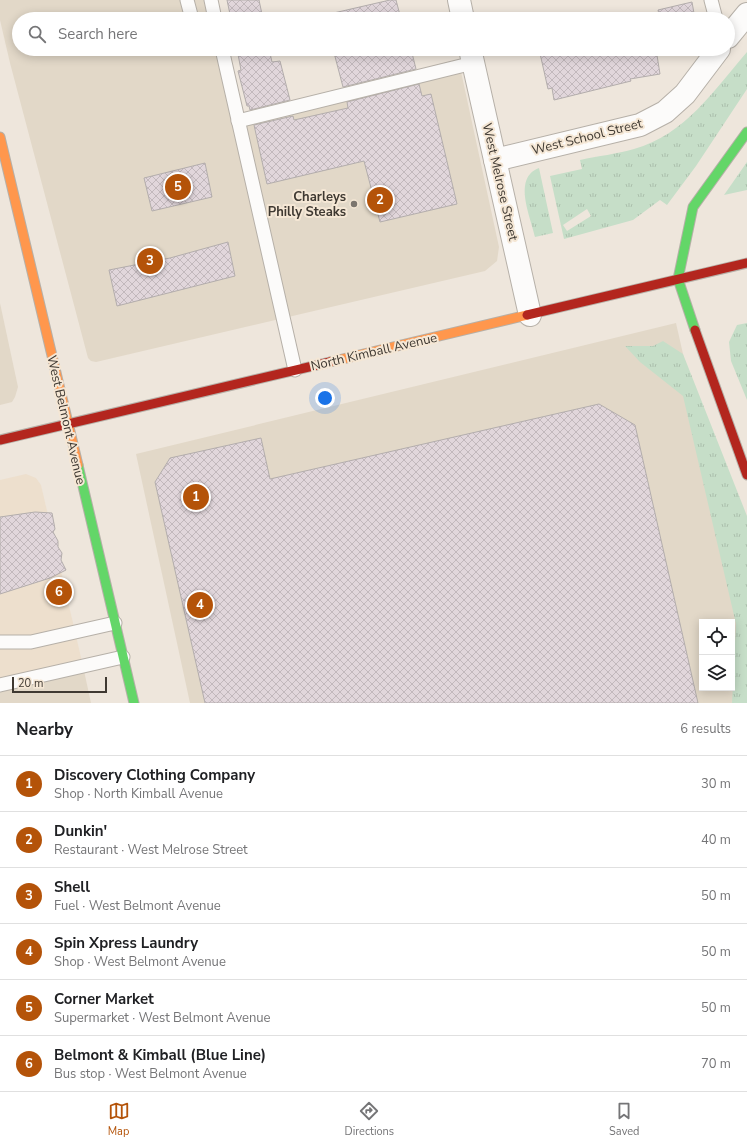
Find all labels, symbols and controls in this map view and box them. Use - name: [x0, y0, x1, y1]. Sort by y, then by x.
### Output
- search box: [12, 12, 735, 56]
- icon: search: [26, 23, 48, 45]
- text: Search here: [58, 24, 138, 44]
- street label: West School Street: [530, 114, 644, 159]
- street label: West Melrose Street: [478, 121, 522, 243]
- pin: 5: [165, 172, 191, 202]
- pin: 2: [367, 185, 393, 215]
- place label: Charleys Philly Steaks: [268, 188, 346, 221]
- marker: Charleys Philly Steaks: [349, 199, 359, 209]
- pin: 3: [137, 246, 163, 276]
- street label: North Kimball Avenue: [309, 329, 439, 375]
- street label: West Belmont Avenue: [42, 354, 90, 486]
- your location: [315, 388, 335, 408]
- pin: 1: [183, 482, 209, 512]
- pin: 6: [46, 577, 72, 607]
- pin: 4: [187, 590, 213, 620]
- map controls: [699, 619, 735, 691]
- button: locate: [699, 619, 735, 655]
- button: layers: [699, 655, 735, 691]
- scale bar: [12, 675, 107, 694]
- text: 20 m: [18, 676, 43, 691]
- text: Nearby: [16, 718, 73, 741]
- text: 6 results: [680, 720, 731, 738]
- text: Discovery Clothing Company: [54, 765, 255, 785]
- text: 1: [25, 775, 33, 793]
- text: 30 m: [701, 775, 731, 793]
- text: Shop · North Kimball Avenue: [54, 785, 223, 803]
- text: Dunkin': [54, 821, 107, 841]
- text: 2: [25, 831, 33, 849]
- text: 40 m: [701, 831, 731, 849]
- text: Restaurant · West Melrose Street: [54, 841, 248, 859]
- text: Shell: [54, 877, 90, 897]
- text: 3: [25, 887, 33, 905]
- text: 50 m: [701, 887, 731, 905]
- text: Fuel · West Belmont Avenue: [54, 897, 221, 915]
- text: Spin Xpress Laundry: [54, 933, 198, 953]
- text: 4: [25, 943, 33, 961]
- text: 50 m: [701, 943, 731, 961]
- text: Shop · West Belmont Avenue: [54, 953, 226, 971]
- text: Corner Market: [54, 989, 154, 1009]
- text: 5: [25, 999, 33, 1017]
- text: 50 m: [701, 999, 731, 1017]
- text: Supermarket · West Belmont Avenue: [54, 1009, 271, 1027]
- text: Belmont & Kimball (Blue Line): [54, 1045, 266, 1065]
- text: 6: [25, 1055, 33, 1073]
- text: 70 m: [701, 1055, 731, 1073]
- text: Bus stop · West Belmont Avenue: [54, 1065, 247, 1083]
- tab: Map: [108, 1100, 130, 1139]
- tab: Directions: [345, 1100, 394, 1139]
- tab: Saved: [609, 1100, 639, 1139]

